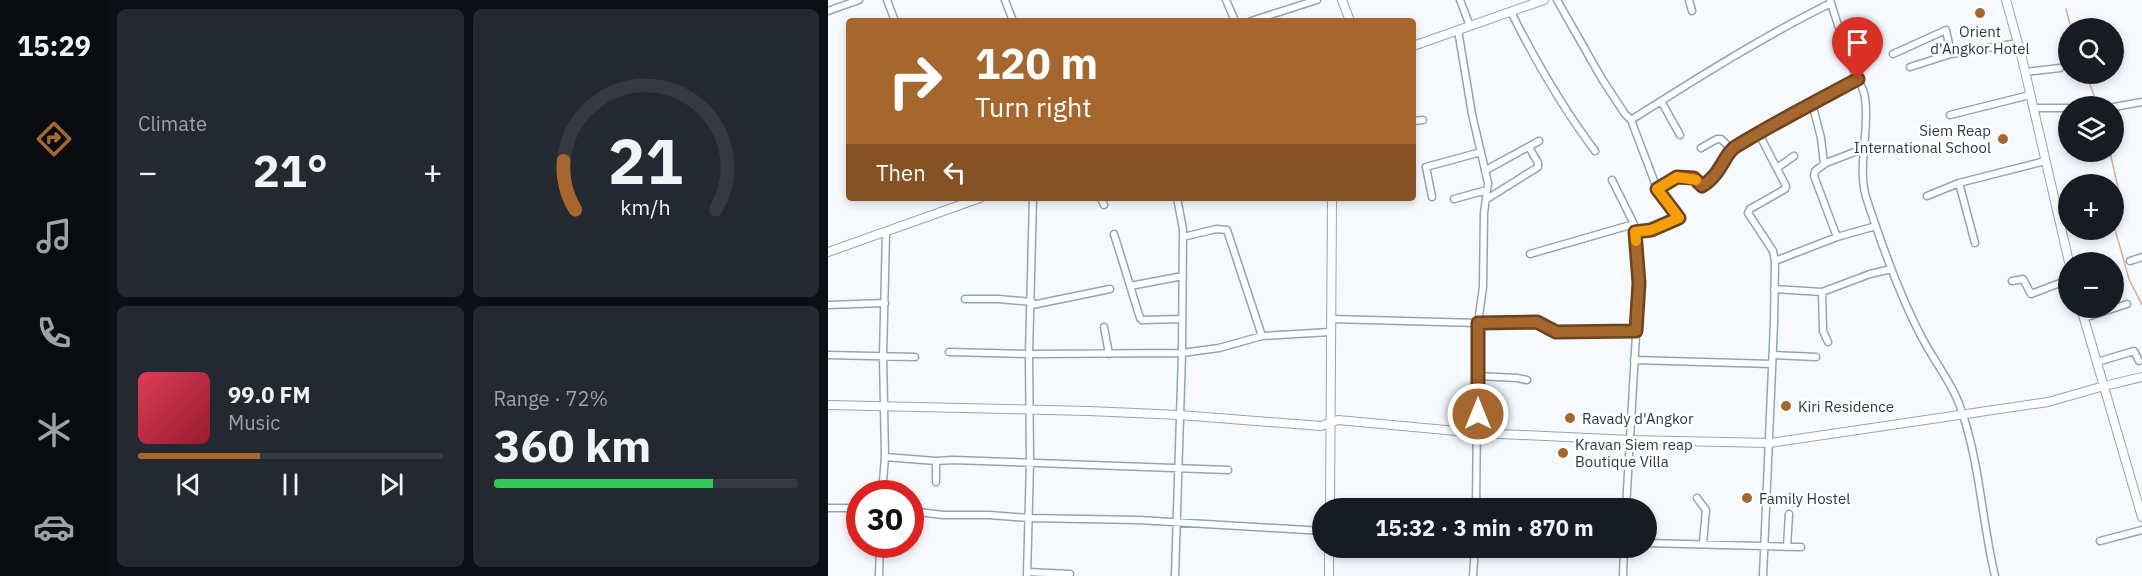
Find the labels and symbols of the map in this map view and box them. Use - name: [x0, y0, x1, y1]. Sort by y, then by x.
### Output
- marker: Orient d'Angkor Hotel: [1973, 6, 1987, 20]
- pin: [1832, 17, 1883, 79]
- place label: Orient d'Angkor Hotel: [1930, 22, 2030, 58]
- place label: Siem Reap International School: [1854, 121, 1991, 157]
- marker: Siem Reap International School: [1996, 132, 2010, 146]
- position arrow: [1446, 382, 1510, 446]
- place label: Kiri Residence: [1798, 397, 1894, 416]
- marker: Kiri Residence: [1779, 399, 1793, 413]
- place label: Ravady d'Angkor: [1582, 409, 1694, 428]
- marker: Ravady d'Angkor: [1563, 411, 1577, 425]
- place label: Kravan Siem reap Boutique Villa: [1575, 435, 1693, 471]
- marker: Kravan Siem reap Boutique Villa: [1556, 446, 1570, 460]
- speed limit sign: 30: [846, 480, 924, 558]
- place label: Family Hostel: [1759, 489, 1850, 508]
- marker: Family Hostel: [1740, 491, 1754, 505]

